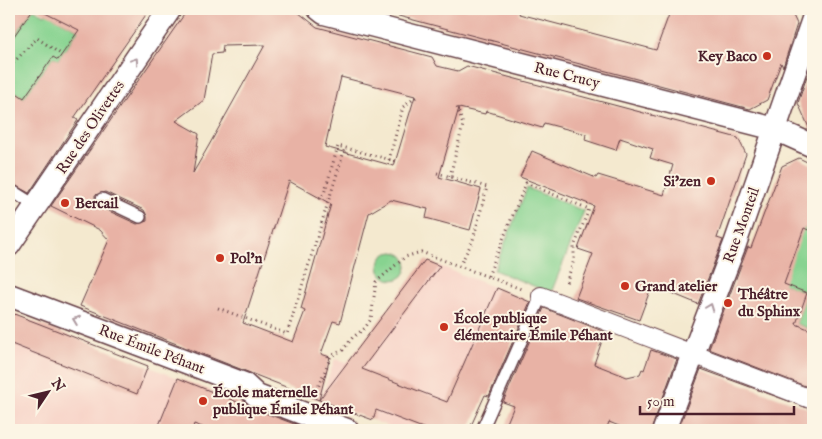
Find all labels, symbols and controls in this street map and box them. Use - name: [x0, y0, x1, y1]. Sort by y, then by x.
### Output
- place label: Key Baco: [698, 47, 757, 66]
- marker: Key Baco: [761, 50, 773, 62]
- one-way arrow: [129, 57, 138, 66]
- street label: Rue Crucy: [532, 58, 602, 93]
- street label: Rue des Olivettes: [52, 77, 129, 178]
- place label: Si'zen: [663, 172, 701, 191]
- marker: Si'zen: [705, 175, 717, 187]
- street label: Rue Monteil: [719, 184, 764, 266]
- place label: Bercail: [75, 194, 119, 213]
- marker: Bercail: [59, 197, 71, 209]
- place label: Pol'n: [230, 249, 263, 268]
- marker: Pol'n: [214, 252, 226, 264]
- place label: Grand atelier: [635, 277, 718, 296]
- marker: Grand atelier: [619, 280, 631, 292]
- place label: Théâtre du Sphinx: [737, 285, 801, 321]
- marker: Théâtre du Sphinx: [722, 297, 734, 309]
- one-way arrow: [704, 303, 714, 312]
- place label: École publique élémentaire Émile Péhant: [454, 309, 613, 345]
- one-way arrow: [72, 316, 81, 326]
- street label: Rue Émile Péhant: [96, 320, 208, 378]
- marker: École publique élémentaire Émile Péhant: [438, 321, 450, 333]
- north arrow: [22, 366, 72, 416]
- text: N: [46, 374, 69, 395]
- place label: École maternelle publique Émile Péhant: [212, 383, 354, 419]
- scale bar: [640, 384, 793, 416]
- text: 50 m: [647, 392, 675, 411]
- marker: École maternelle publique Émile Péhant: [197, 395, 209, 407]

